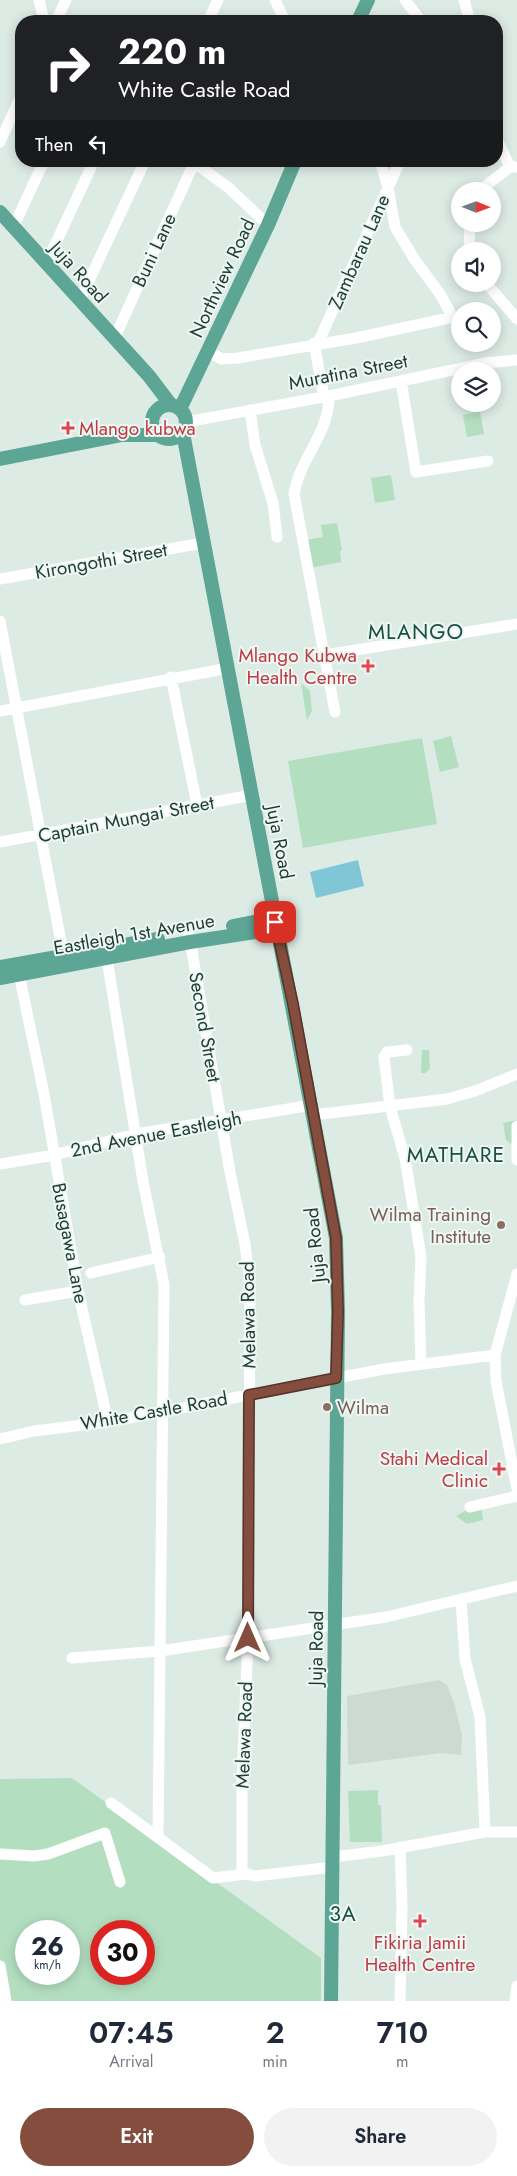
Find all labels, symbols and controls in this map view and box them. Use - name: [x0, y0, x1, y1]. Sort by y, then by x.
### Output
- text: 220 m: [118, 27, 226, 77]
- icon: right: [35, 35, 100, 100]
- text: White Castle Road: [118, 73, 291, 105]
- icon: left: [84, 130, 112, 158]
- text: Then: [35, 131, 74, 158]
- north arrow: [451, 182, 501, 232]
- map controls: [451, 182, 501, 412]
- street label: Zambarau Lane: [322, 190, 396, 314]
- street label: Buni Lane: [125, 208, 183, 291]
- street label: Northview Road: [183, 214, 261, 342]
- street label: Juja Road: [42, 233, 114, 309]
- button: sound: [451, 242, 501, 292]
- button: search: [451, 302, 501, 352]
- street label: Muratina Street: [286, 347, 410, 397]
- button: layers: [451, 362, 501, 412]
- place label: Mlango kubwa: [79, 415, 196, 442]
- marker: Mlango kubwa: [61, 421, 75, 435]
- street label: Kirongothi Street: [33, 536, 170, 586]
- district label: MLANGO: [368, 617, 464, 647]
- place label: Mlango Kubwa Health Centre: [238, 642, 357, 691]
- marker: Mlango Kubwa Health Centre: [361, 659, 375, 673]
- street label: Captain Mungai Street: [36, 789, 217, 849]
- street label: Juja Road: [259, 800, 300, 881]
- pin: [254, 901, 296, 943]
- street label: Eastleigh 1st Avenue: [51, 907, 217, 961]
- icon: arrive: [261, 908, 289, 936]
- street label: Second Street: [182, 970, 228, 1085]
- street label: 2nd Avenue Eastleigh: [68, 1104, 244, 1164]
- district label: MATHARE: [407, 1140, 505, 1170]
- street label: Busagawa Lane: [45, 1180, 95, 1306]
- place label: Wilma Training Institute: [370, 1201, 491, 1250]
- street label: Juja Road: [298, 1206, 333, 1287]
- marker: Wilma Training Institute: [495, 1219, 507, 1231]
- street label: Melawa Road: [234, 1261, 262, 1369]
- street label: White Castle Road: [78, 1385, 230, 1437]
- place label: Wilma: [337, 1394, 389, 1421]
- marker: Wilma: [321, 1401, 333, 1413]
- place label: Stahi Medical Clinic: [380, 1445, 488, 1494]
- marker: Stahi Medical Clinic: [492, 1462, 506, 1476]
- street label: Juja Road: [302, 1610, 330, 1689]
- position arrow: [221, 1611, 273, 1663]
- street label: Melawa Road: [229, 1681, 259, 1789]
- district label: 3A: [329, 1899, 357, 1929]
- marker: Fikiria Jamii Health Centre: [413, 1914, 427, 1928]
- speed limit sign: 30: [90, 1920, 155, 1985]
- text: 26: [31, 1928, 64, 1964]
- place label: Fikiria Jamii Health Centre: [365, 1929, 475, 1978]
- text: km/h: [34, 1956, 61, 1974]
- text: 07:45: [89, 2011, 174, 2054]
- text: 2: [266, 2011, 285, 2054]
- text: 710: [377, 2011, 428, 2054]
- text: Arrival: [109, 2050, 153, 2073]
- text: min: [263, 2050, 288, 2073]
- text: m: [396, 2050, 409, 2073]
- button: Exit: [20, 2108, 254, 2166]
- button: Share: [264, 2108, 497, 2166]

